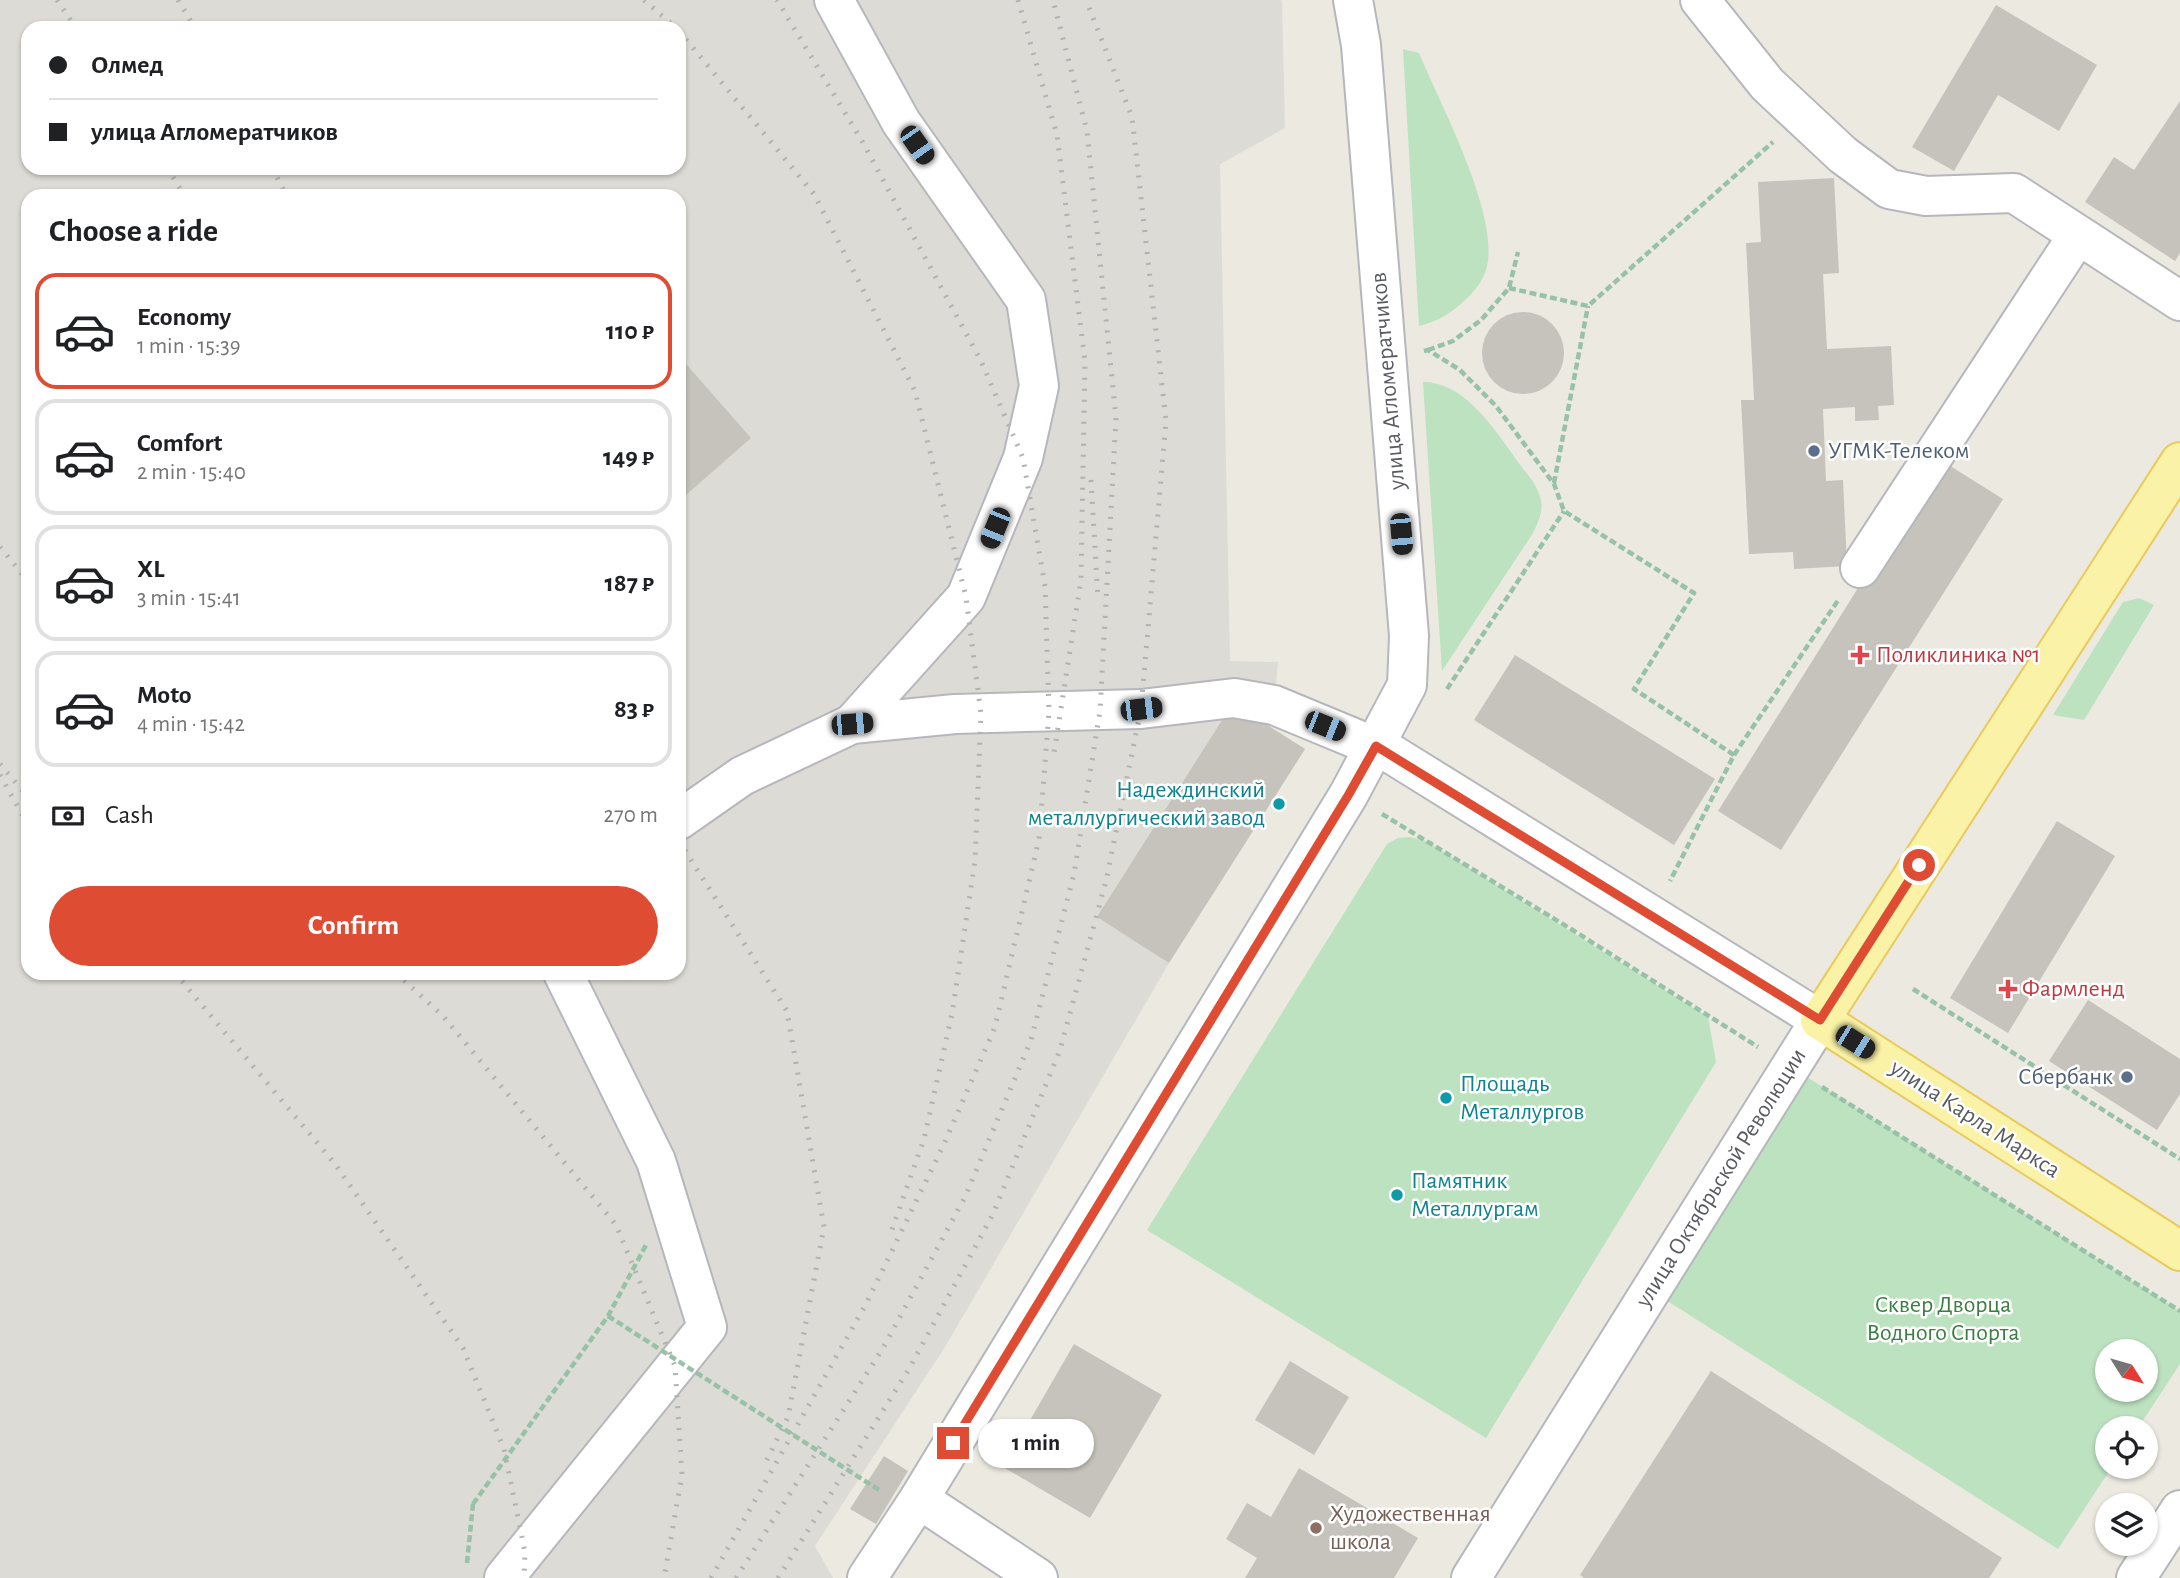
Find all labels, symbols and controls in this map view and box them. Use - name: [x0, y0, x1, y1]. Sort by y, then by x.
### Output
- text: Олмед: [91, 52, 164, 78]
- text: улица Агломератчиков: [91, 119, 338, 145]
- car: [897, 122, 938, 168]
- text: Choose a ride: [49, 215, 218, 247]
- street label: улица Агломератчиков: [1367, 271, 1410, 492]
- icon: car: [53, 300, 116, 363]
- text: Economy: [137, 304, 231, 330]
- text: 110 ₽: [606, 318, 654, 344]
- text: 1 min · 15:39: [137, 335, 240, 358]
- icon: car: [53, 426, 116, 489]
- text: Comfort: [137, 430, 222, 456]
- place label: УГМК-Телеком: [1828, 439, 1969, 463]
- marker: УГМК-Телеком: [1806, 443, 1822, 459]
- text: 149 ₽: [603, 444, 654, 470]
- text: 2 min · 15:40: [137, 461, 246, 484]
- car: [978, 505, 1013, 551]
- car: [1389, 512, 1414, 556]
- icon: car: [53, 552, 116, 615]
- text: XL: [137, 556, 164, 582]
- text: 187 ₽: [604, 570, 654, 596]
- text: 3 min · 15:41: [137, 587, 241, 610]
- place label: Поликлиника №1: [1876, 643, 2040, 667]
- marker: Поликлиника №1: [1850, 645, 1870, 665]
- icon: car: [53, 678, 116, 741]
- text: Moto: [137, 682, 192, 708]
- text: 83 ₽: [614, 696, 654, 722]
- car: [1119, 696, 1164, 722]
- car: [1302, 708, 1349, 744]
- car: [831, 712, 874, 736]
- text: 4 min · 15:42: [137, 713, 245, 736]
- place label: Надеждинский металлургический завод: [1028, 778, 1265, 830]
- marker: Надеждинский металлургический завод: [1271, 796, 1287, 812]
- icon: cash: [49, 797, 87, 835]
- text: Cash: [105, 802, 154, 828]
- text: 270 m: [604, 804, 658, 827]
- route start: [1903, 849, 1935, 881]
- button: Confirm: [49, 886, 658, 966]
- place label: Фармленд: [2022, 977, 2125, 1001]
- marker: Фармленд: [2000, 981, 2016, 997]
- car: [1832, 1022, 1879, 1062]
- street label: улица Октябрьской Революции: [1631, 1044, 1811, 1312]
- street label: улица Карла Маркса: [1885, 1055, 2064, 1183]
- place label: Сбербанк: [2018, 1065, 2113, 1089]
- marker: Сбербанк: [2119, 1069, 2135, 1085]
- place label: Площадь Металлургов: [1460, 1072, 1584, 1124]
- marker: Площадь Металлургов: [1438, 1090, 1454, 1106]
- place label: Памятник Металлургам: [1411, 1169, 1539, 1221]
- marker: Памятник Металлургам: [1389, 1187, 1405, 1203]
- park label: Сквер Дворца Водного Спорта: [1867, 1293, 2019, 1345]
- north arrow: [2095, 1339, 2158, 1402]
- map controls: [2095, 1339, 2158, 1556]
- button: locate: [2095, 1416, 2158, 1479]
- callout: 1 min: [978, 1418, 1093, 1468]
- route end: [937, 1427, 969, 1459]
- text: 1 min: [1012, 1432, 1060, 1455]
- button: layers: [2095, 1493, 2158, 1556]
- place label: Художественная школа: [1330, 1502, 1491, 1554]
- marker: Художественная школа: [1308, 1520, 1324, 1536]

